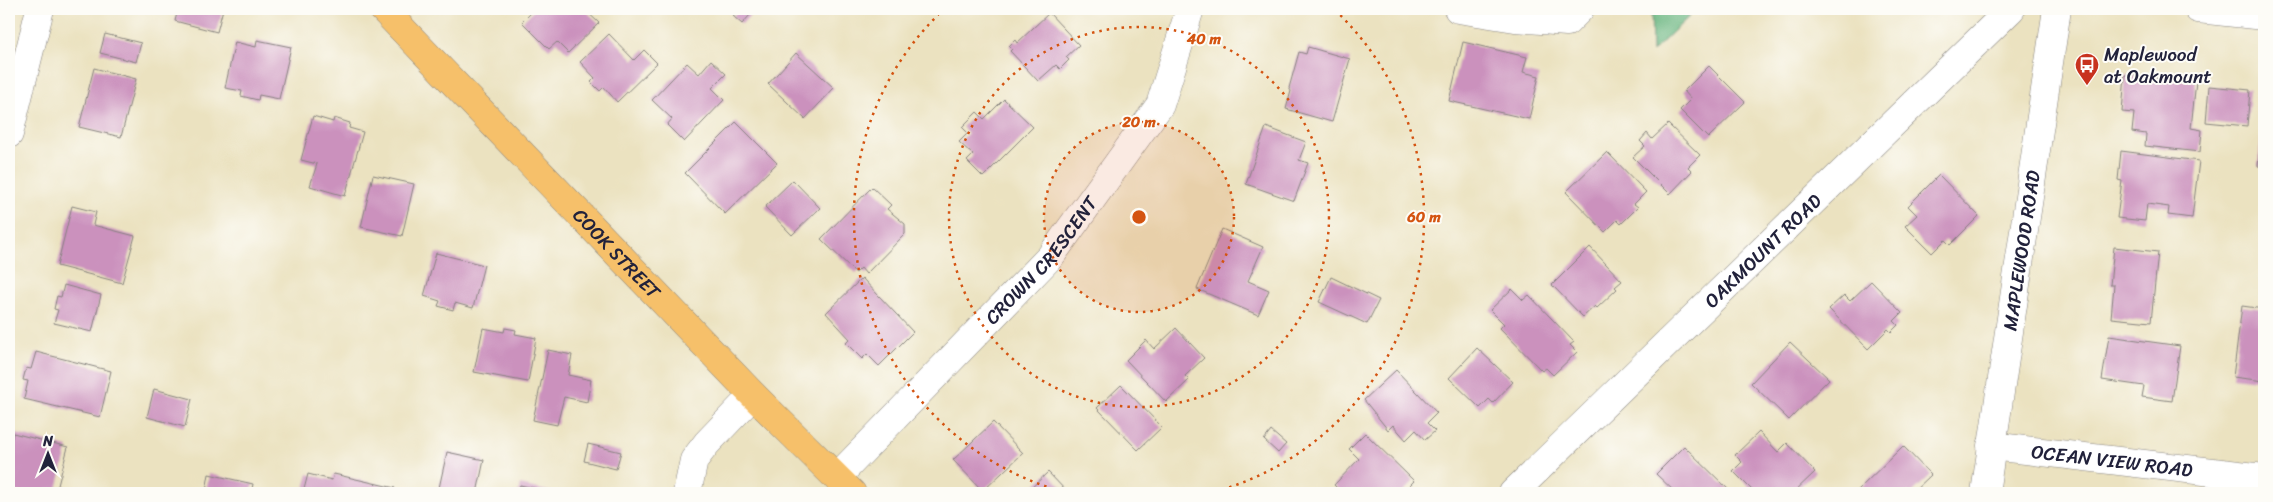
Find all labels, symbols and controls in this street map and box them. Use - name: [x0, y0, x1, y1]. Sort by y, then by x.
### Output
- text: 40 m: [1186, 26, 1222, 52]
- place label: Maplewood at Oakmount: [2104, 38, 2211, 93]
- bus stop icon: Maplewood at Oakmount: [2074, 52, 2100, 86]
- text: 20 m: [1121, 109, 1156, 135]
- street label: MAPLEWOOD ROAD: [1993, 168, 2050, 333]
- street label: OAKMOUNT ROAD: [1696, 185, 1830, 316]
- street label: CROWN CRESCENT: [977, 188, 1107, 333]
- street label: COOK STREET: [565, 200, 670, 308]
- text: 60 m: [1406, 204, 1441, 230]
- centre of rings: [1130, 208, 1148, 226]
- text: N: [42, 429, 53, 454]
- north arrow: [22, 430, 72, 480]
- street label: OCEAN VIEW ROAD: [2030, 435, 2195, 487]

